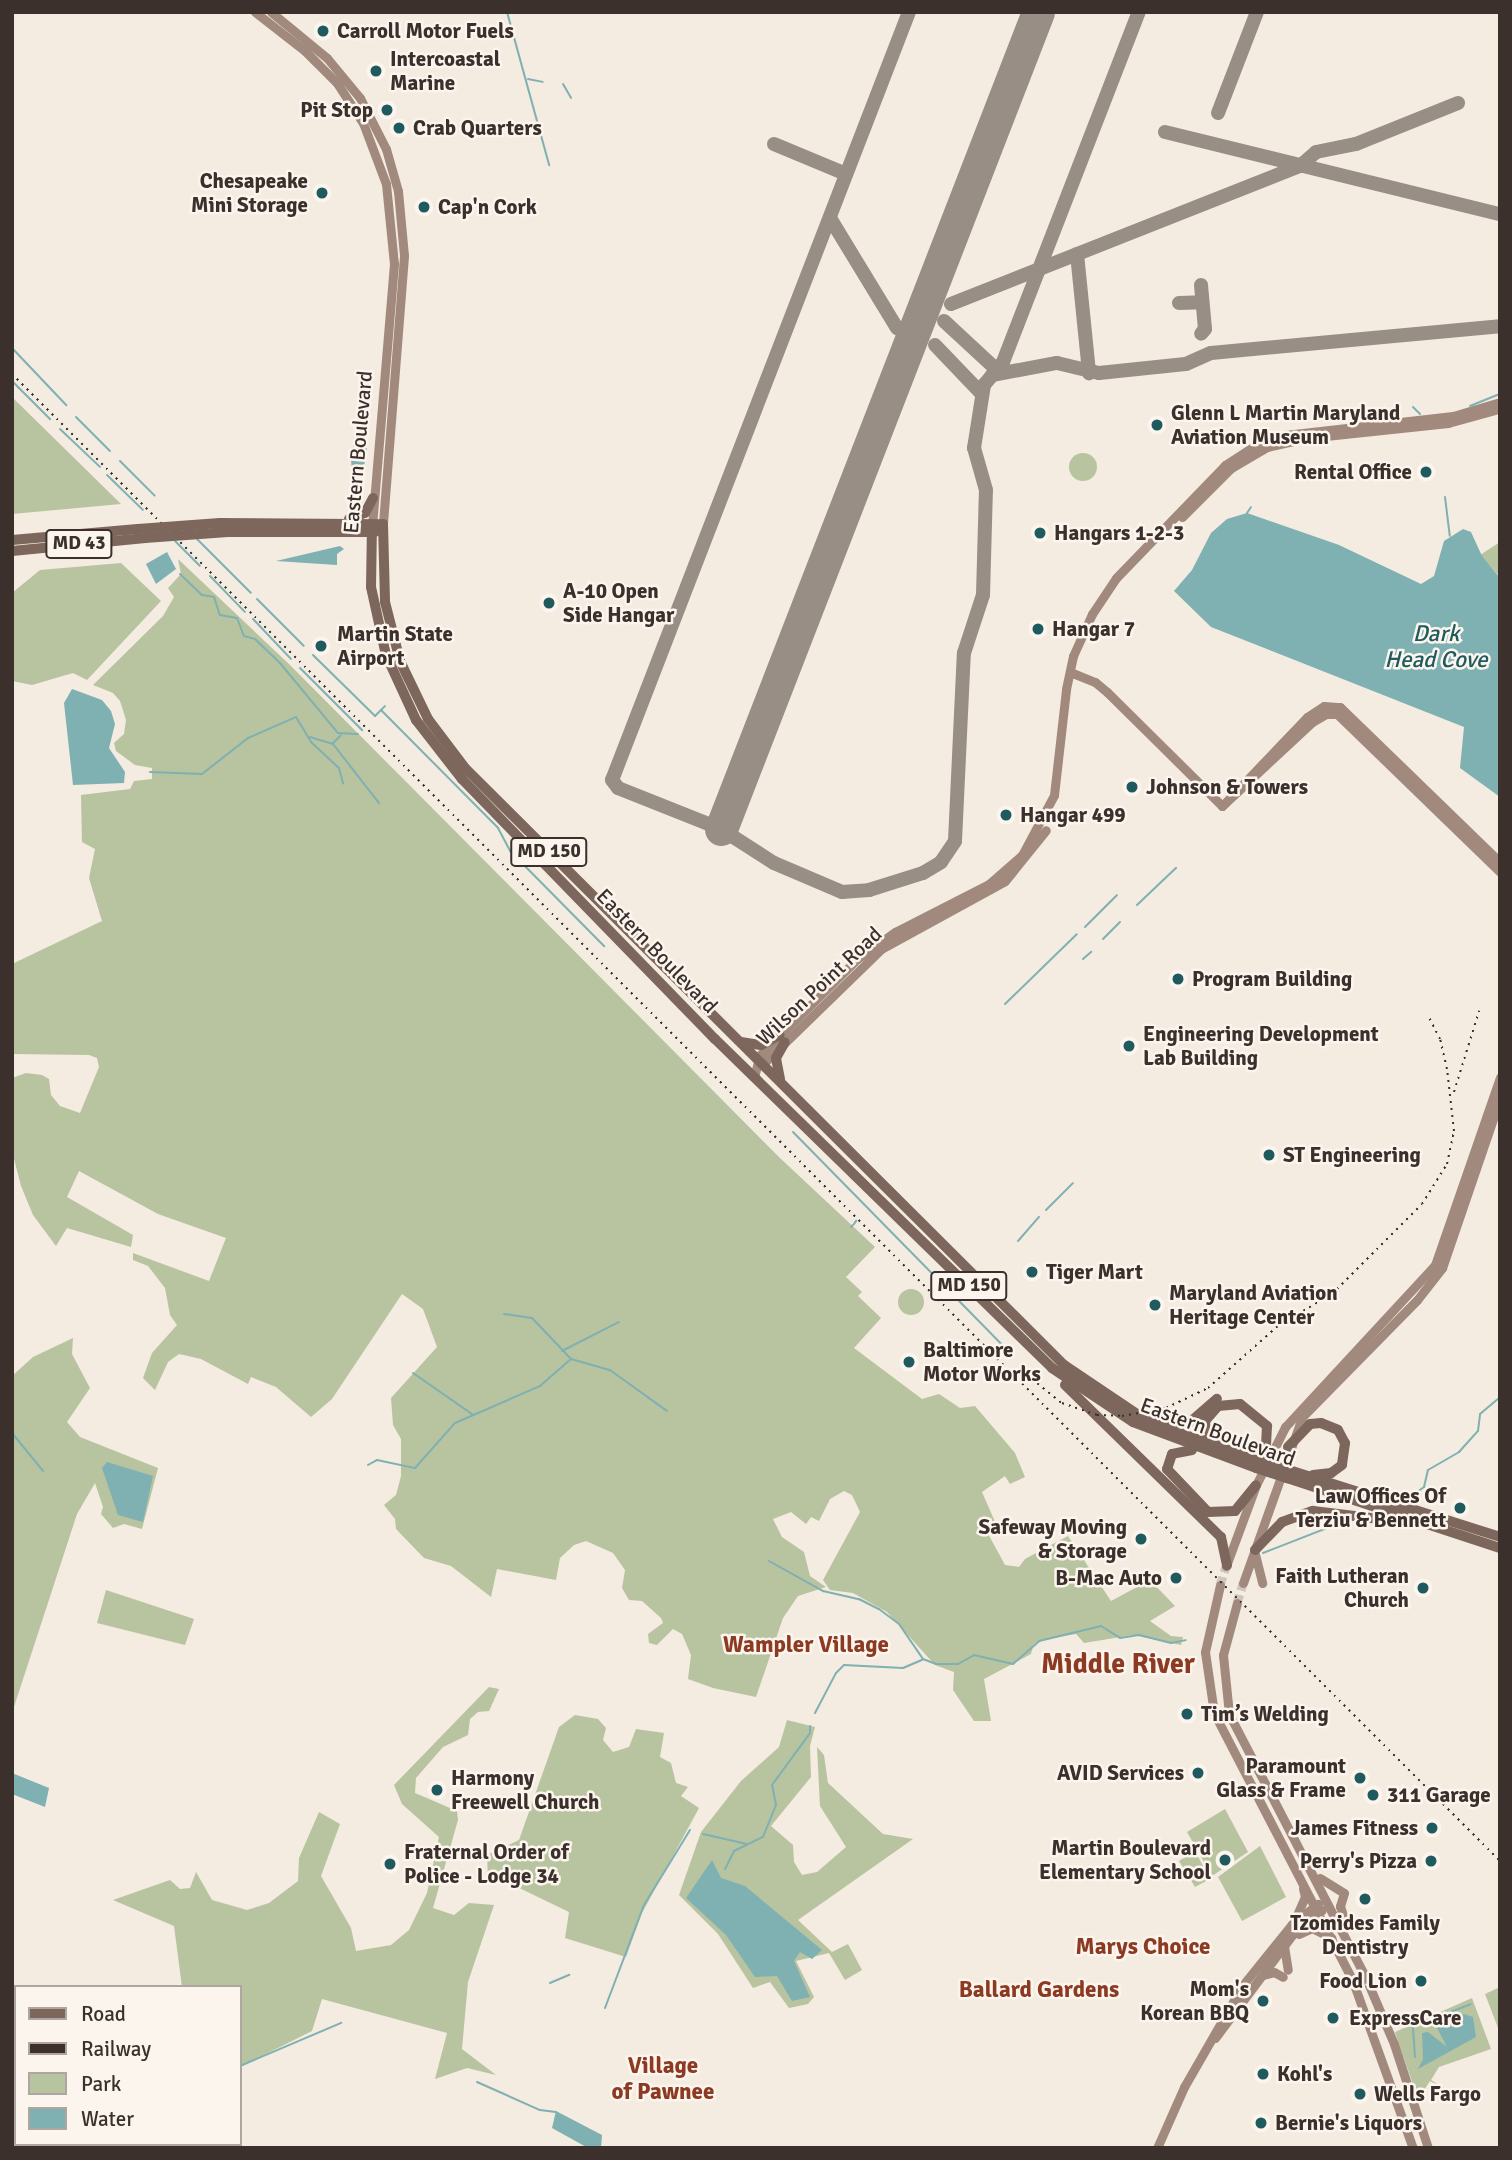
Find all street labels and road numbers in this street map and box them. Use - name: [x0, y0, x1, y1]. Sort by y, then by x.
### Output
- street label: Eastern Boulevard: [338, 370, 378, 534]
- road number: MD 43: [44, 528, 114, 559]
- road number: MD 150: [509, 836, 589, 867]
- street label: Eastern Boulevard: [591, 884, 723, 1018]
- street label: Wilson Point Road: [751, 921, 887, 1051]
- road number: MD 150: [929, 1270, 1009, 1302]
- street label: Eastern Boulevard: [1137, 1392, 1299, 1472]

